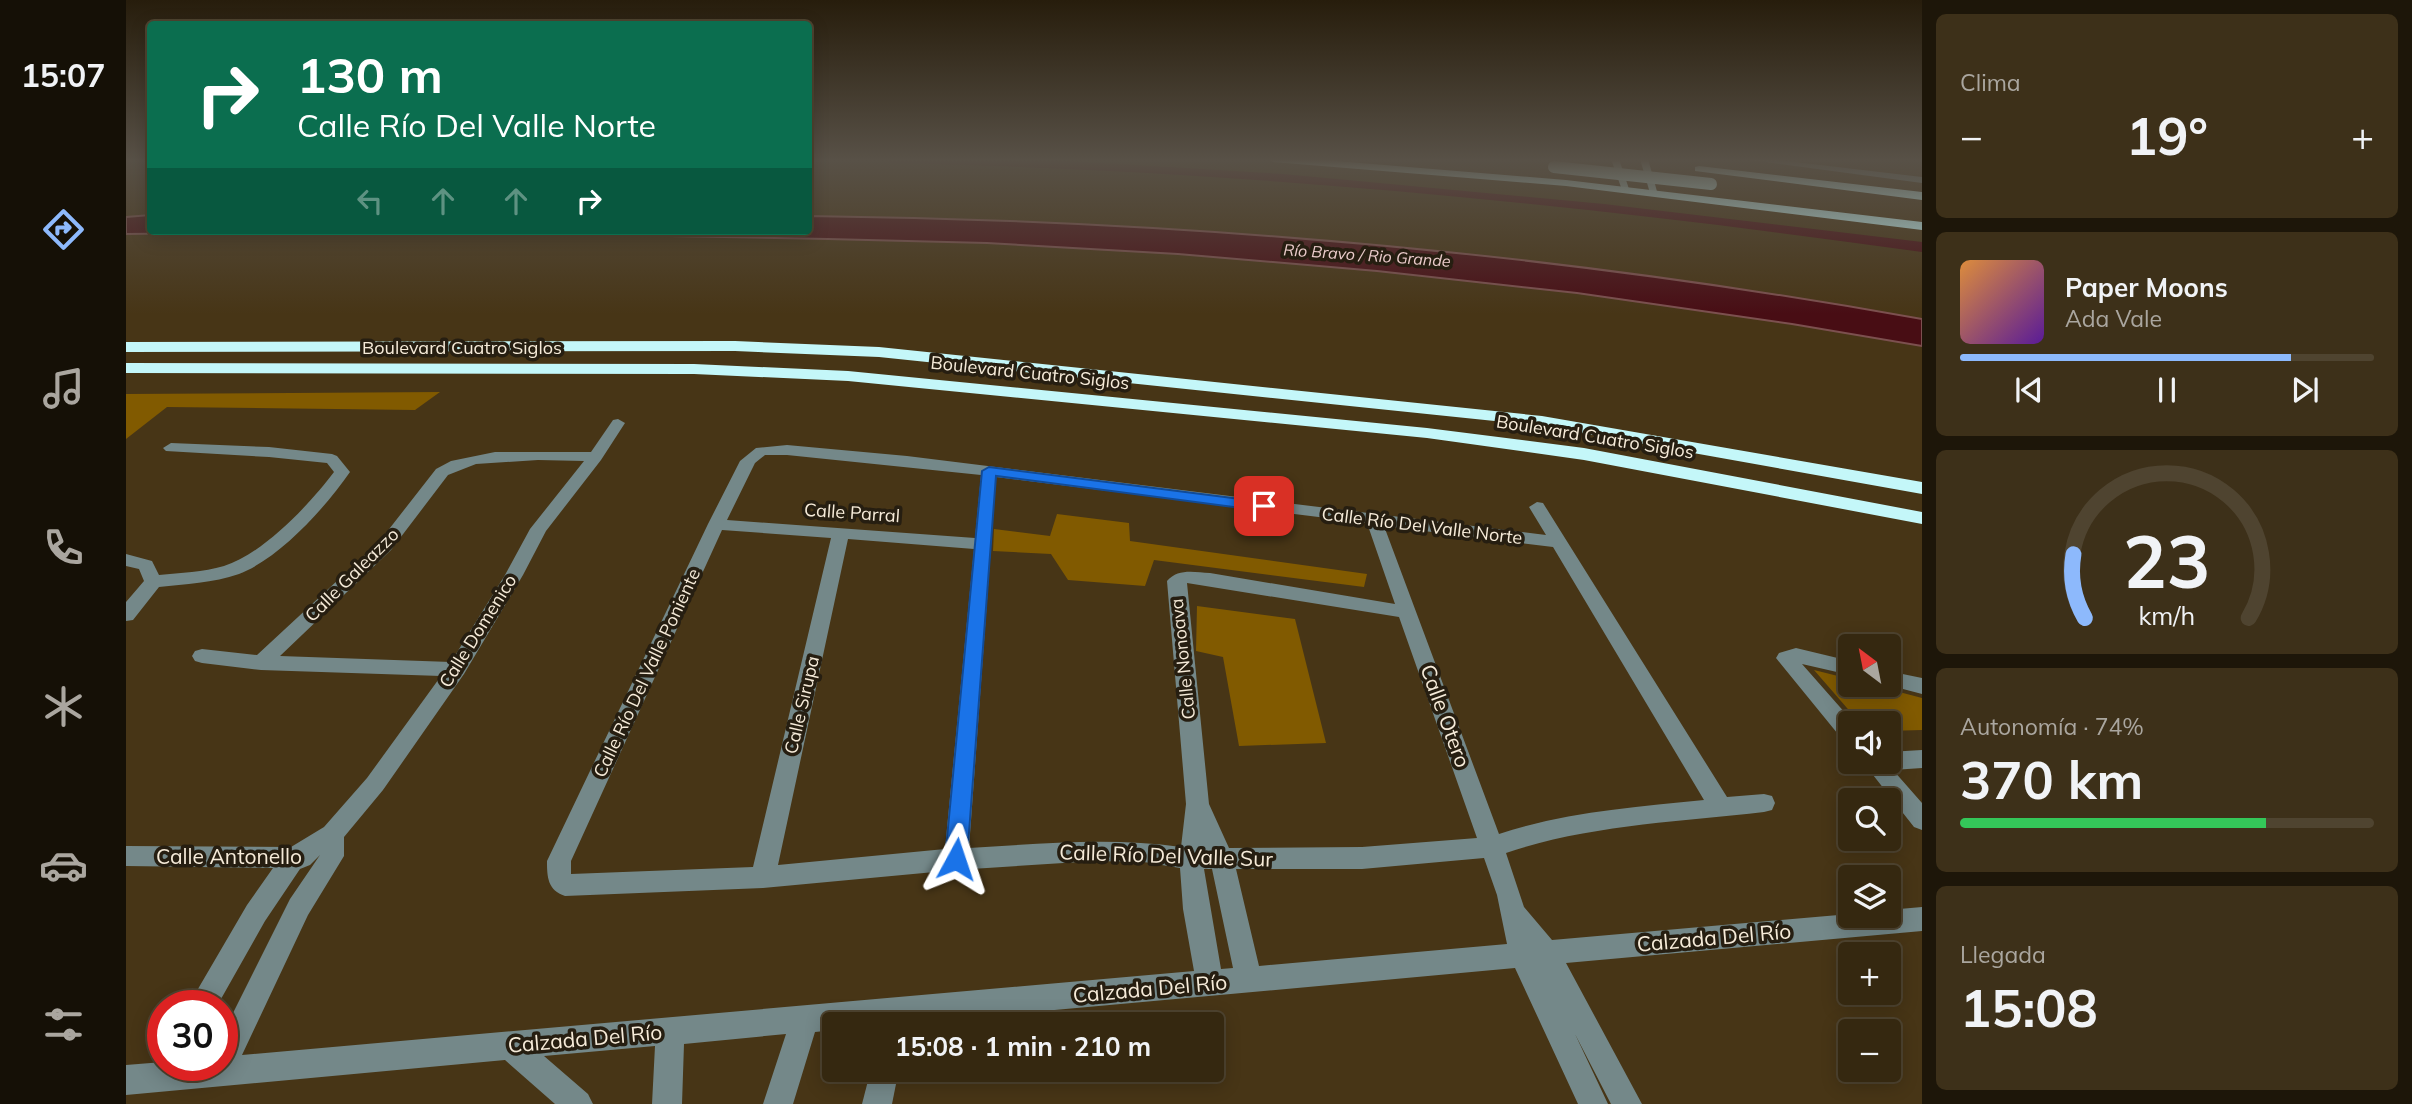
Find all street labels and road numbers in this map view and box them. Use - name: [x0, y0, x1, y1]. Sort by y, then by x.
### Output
- street label: Boulevard Cuatro Siglos: [362, 336, 562, 359]
- street label: Boulevard Cuatro Siglos: [929, 351, 1131, 394]
- street label: Boulevard Cuatro Siglos: [1495, 410, 1696, 464]
- street label: Calle Parral: [803, 498, 901, 527]
- street label: Calle Río Del Valle Norte: [1320, 502, 1524, 549]
- street label: Calle Galeazzo: [300, 523, 403, 626]
- street label: Calle Río Del Valle Poniente: [588, 565, 705, 781]
- street label: Calle Domenico: [434, 570, 522, 692]
- street label: Calle Nonoava: [1165, 598, 1200, 721]
- street label: Calle Sirupa: [779, 654, 824, 756]
- street label: Calle Otero: [1415, 661, 1477, 771]
- street label: Calle Río Del Valle Sur: [1059, 838, 1274, 872]
- street label: Calle Antonello: [156, 843, 302, 869]
- street label: Calzada Del Río: [1636, 917, 1792, 957]
- street label: Calzada Del Río: [1072, 968, 1228, 1008]
- street label: Calzada Del Río: [507, 1018, 663, 1058]

